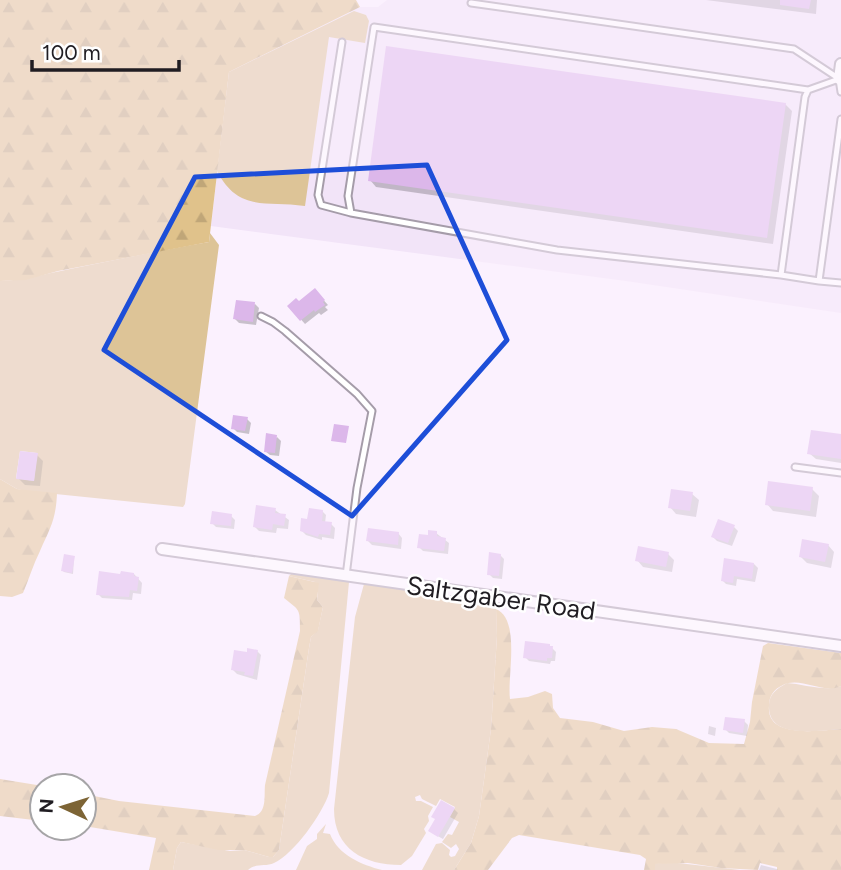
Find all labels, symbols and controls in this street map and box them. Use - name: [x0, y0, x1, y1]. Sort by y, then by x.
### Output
- scale bar: [32, 28, 178, 72]
- text: 100 m: [42, 40, 101, 65]
- street label: Saltzgaber Road: [404, 569, 598, 627]
- north arrow: [28, 772, 98, 842]
- text: N: [35, 798, 59, 814]

